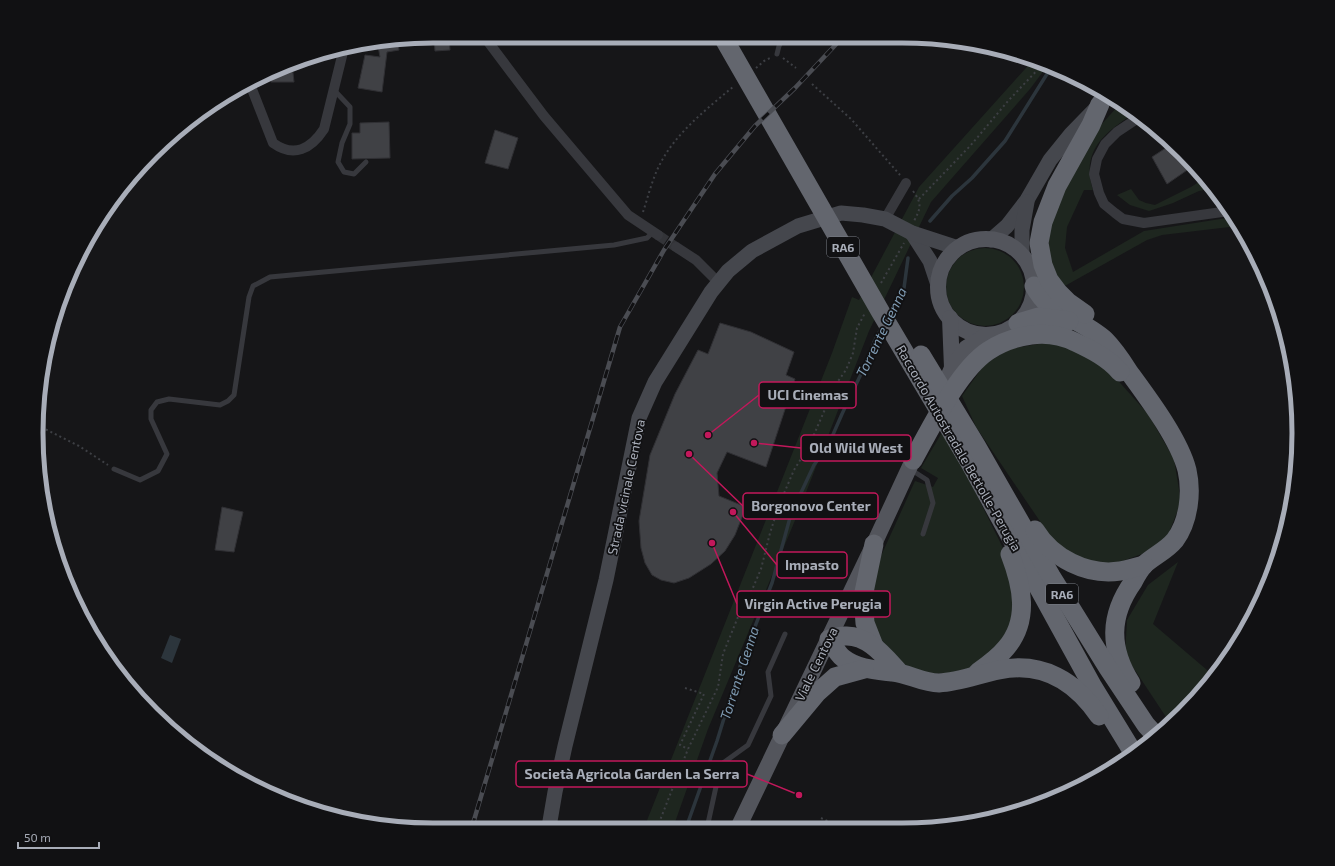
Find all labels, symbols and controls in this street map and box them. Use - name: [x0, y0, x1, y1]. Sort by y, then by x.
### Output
- road number: RA6: [827, 237, 859, 257]
- water label: Torrente Genna: [852, 284, 910, 380]
- street label: Raccordo Autostradale Bettolle-Perugia: [893, 342, 1025, 554]
- callout: UCI Cinemas: [759, 382, 856, 408]
- text: UCI Cinemas: [767, 386, 849, 403]
- street label: Strada vicinale Centova: [604, 418, 648, 556]
- callout: Old Wild West: [801, 435, 911, 461]
- text: Old Wild West: [809, 439, 903, 456]
- callout: Borgonovo Center: [743, 493, 878, 519]
- text: Borgonovo Center: [751, 497, 871, 514]
- callout: Impasto: [777, 552, 847, 578]
- text: Impasto: [785, 556, 839, 573]
- road number: RA6: [1046, 584, 1078, 604]
- callout: Virgin Active Perugia: [737, 591, 890, 617]
- text: Virgin Active Perugia: [744, 595, 882, 612]
- water label: Torrente Genna: [716, 624, 762, 722]
- street label: Viale Centova: [791, 624, 841, 704]
- callout: Società Agricola Garden La Serra: [516, 761, 747, 787]
- text: Società Agricola Garden La Serra: [525, 765, 739, 782]
- scale bar: [18, 824, 99, 850]
- text: 50 m: [24, 830, 51, 844]

